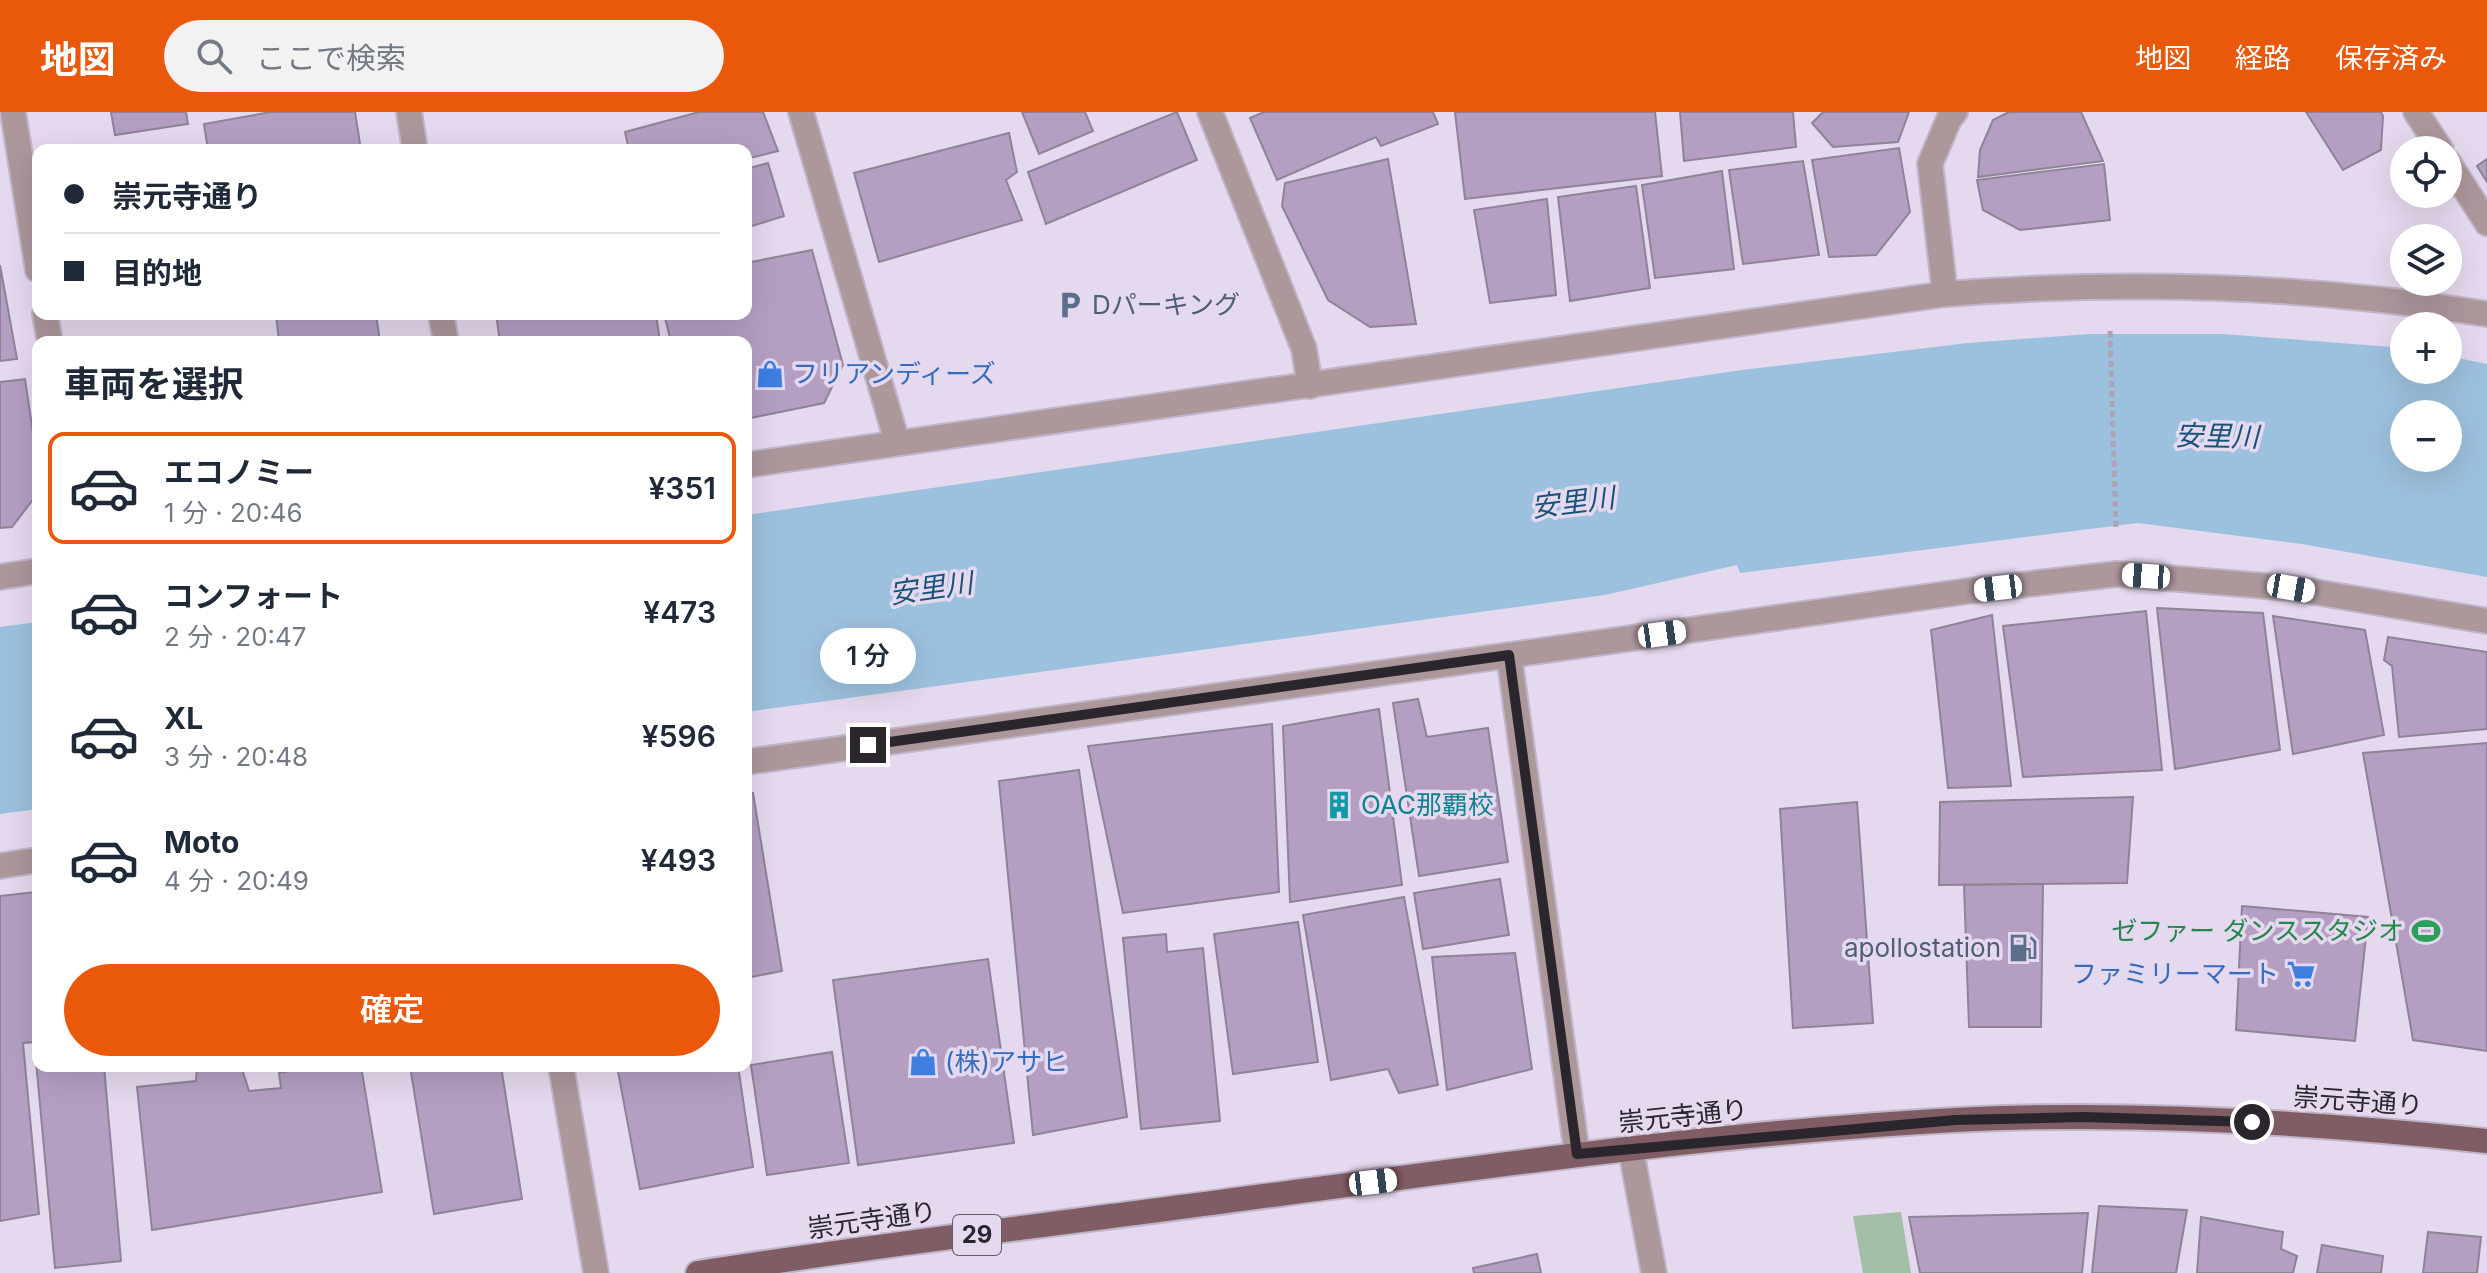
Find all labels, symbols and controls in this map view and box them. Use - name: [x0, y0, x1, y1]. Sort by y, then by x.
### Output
- search box: [164, 20, 724, 92]
- icon: search: [192, 34, 236, 78]
- text: 地図: [40, 36, 116, 82]
- text: ここで検索: [256, 40, 406, 76]
- text: 地図: [2135, 41, 2191, 75]
- text: 経路: [2235, 41, 2291, 75]
- text: 保存済み: [2335, 41, 2447, 75]
- map controls: [2390, 136, 2462, 472]
- button: locate: [2390, 136, 2462, 208]
- text: 崇元寺通り: [112, 178, 262, 214]
- button: layers: [2390, 224, 2462, 296]
- text: 目的地: [112, 255, 202, 291]
- place label: Dパーキング: [1092, 289, 1240, 320]
- parking icon: Dパーキング: [1055, 290, 1085, 320]
- button: +: [2390, 312, 2462, 384]
- place label: フリアンディーズ: [792, 358, 996, 389]
- shop icon: フリアンディーズ: [755, 359, 785, 389]
- text: 車両を選択: [64, 362, 244, 406]
- button: −: [2390, 400, 2462, 472]
- water label: 安里川: [2175, 418, 2262, 454]
- icon: car: [68, 452, 140, 524]
- text: エコノミー: [164, 454, 314, 490]
- text: ¥351: [648, 470, 716, 506]
- water label: 安里川: [1529, 480, 1620, 524]
- text: 1 分 · 20:46: [164, 497, 303, 528]
- car: [2121, 562, 2171, 590]
- water label: 安里川: [887, 565, 978, 611]
- car: [2265, 572, 2317, 604]
- car: [1973, 573, 2023, 603]
- icon: car: [68, 576, 140, 648]
- text: コンフォート: [164, 578, 343, 614]
- text: ¥473: [643, 594, 716, 630]
- car: [1637, 619, 1687, 649]
- text: 2 分 · 20:47: [164, 621, 307, 652]
- callout: 1 分: [820, 629, 916, 685]
- text: 1 分: [846, 640, 890, 671]
- icon: car: [68, 700, 140, 772]
- text: XL: [164, 700, 203, 736]
- text: ¥596: [642, 718, 716, 754]
- route end: [850, 727, 886, 763]
- text: 3 分 · 20:48: [164, 741, 308, 772]
- place label: OAC那覇校: [1361, 789, 1494, 820]
- building icon: OAC那覇校: [1324, 790, 1354, 820]
- icon: car: [68, 824, 140, 896]
- text: Moto: [164, 824, 239, 860]
- text: ¥493: [641, 842, 716, 878]
- text: 4 分 · 20:49: [164, 865, 309, 896]
- place label: ゼファー ダンススタジオ: [2111, 915, 2404, 946]
- sports icon: ゼファー ダンススタジオ: [2411, 916, 2441, 946]
- place label: apollostation: [1844, 932, 2001, 963]
- fuel station icon: apollostation: [2008, 933, 2038, 963]
- place label: ファミリーマート: [2071, 958, 2279, 989]
- supermarket icon: ファミリーマート: [2286, 959, 2316, 989]
- button: 確定: [64, 964, 720, 1056]
- place label: (株)アサヒ: [945, 1046, 1068, 1077]
- shop icon: (株)アサヒ: [908, 1047, 938, 1077]
- street label: 崇元寺通り: [2292, 1081, 2424, 1120]
- street label: 崇元寺通り: [1617, 1093, 1749, 1138]
- route start: [2234, 1104, 2270, 1140]
- car: [1348, 1167, 1398, 1197]
- street label: 崇元寺通り: [805, 1195, 938, 1244]
- road number: 29: [953, 1215, 1001, 1255]

